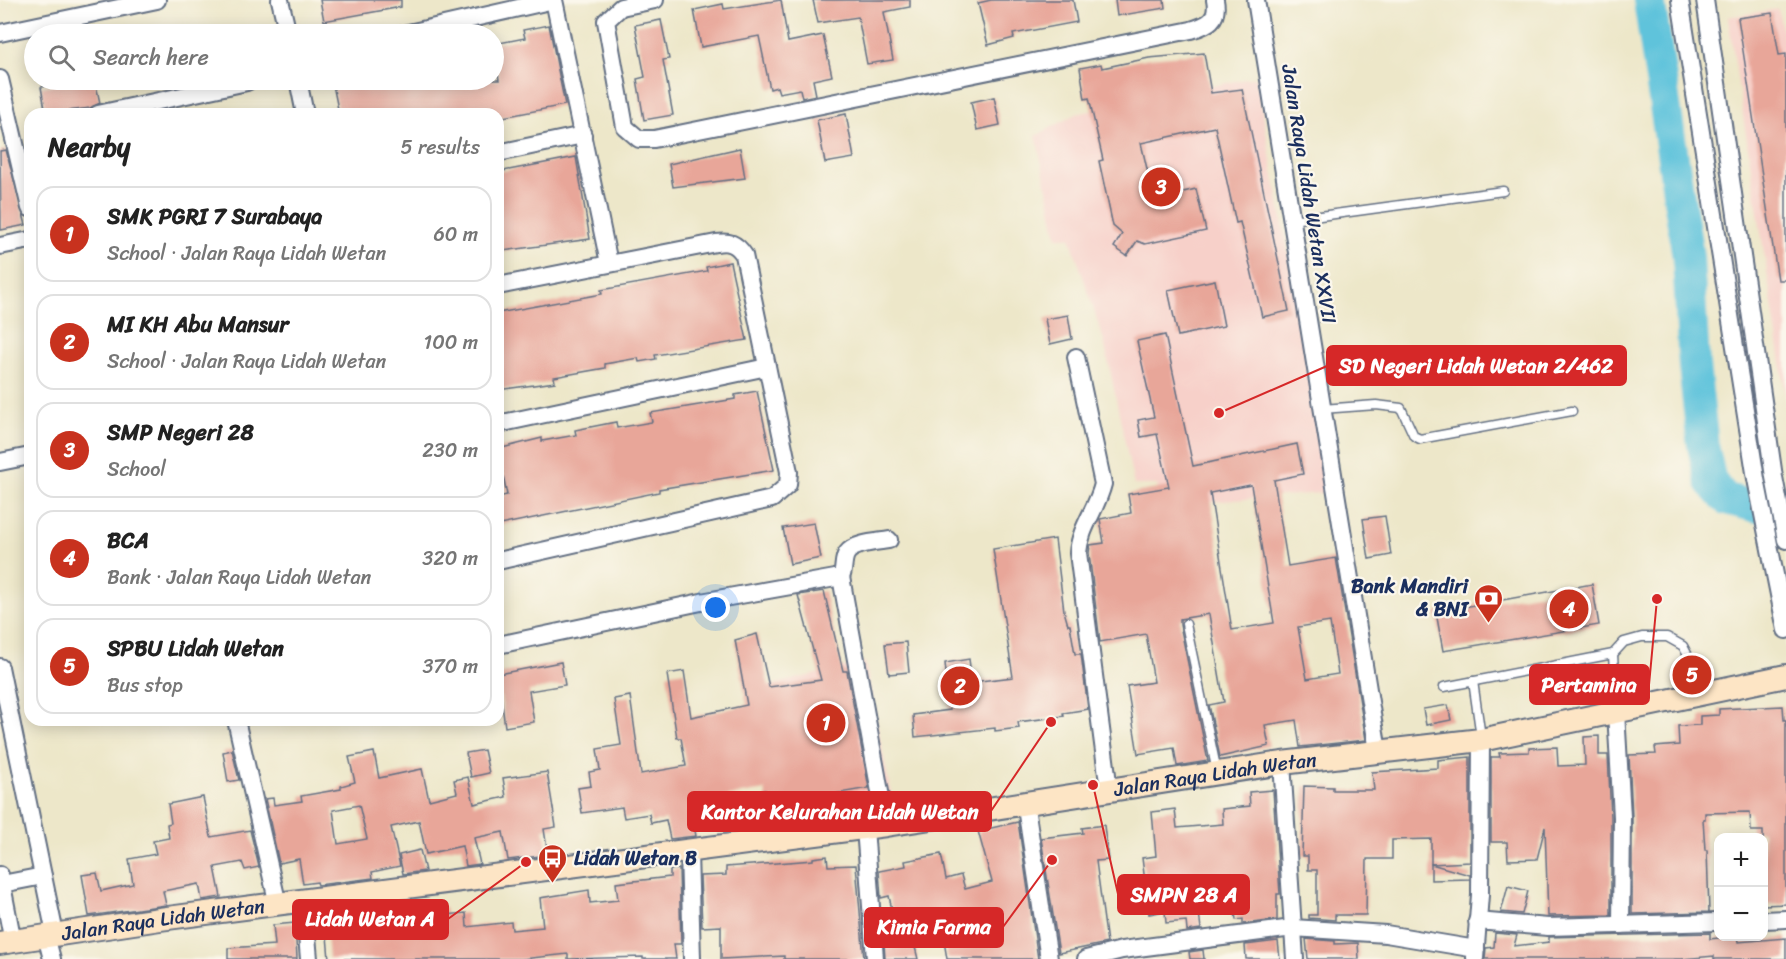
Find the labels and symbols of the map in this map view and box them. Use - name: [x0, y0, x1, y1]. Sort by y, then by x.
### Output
- street label: Jalan Raya Lidah Wetan XXVII: [1271, 61, 1347, 326]
- pin: 3: [1142, 164, 1180, 210]
- callout: SD Negeri Lidah Wetan 2/462: [1327, 346, 1626, 385]
- text: SD Negeri Lidah Wetan 2/462: [1338, 347, 1613, 385]
- place label: Bank Mandiri & BNI: [1351, 569, 1470, 627]
- bank icon: Bank Mandiri & BNI: [1473, 582, 1505, 624]
- pin: 4: [1550, 586, 1588, 632]
- your location: [701, 593, 730, 622]
- pin: 5: [1672, 652, 1712, 698]
- pin: 2: [940, 664, 980, 708]
- callout: Pertamina: [1530, 665, 1649, 704]
- text: Pertamina: [1541, 666, 1637, 704]
- pin: 1: [806, 700, 846, 746]
- street label: Jalan Raya Lidah Wetan: [1110, 742, 1319, 807]
- callout: Kantor Kelurahan Lidah Wetan: [688, 792, 991, 831]
- text: Kantor Kelurahan Lidah Wetan: [700, 793, 979, 831]
- place label: Lidah Wetan B: [574, 841, 697, 876]
- bus stop icon: Lidah Wetan B: [537, 842, 569, 884]
- callout: SMPN 28 A: [1118, 875, 1249, 914]
- text: SMPN 28 A: [1129, 876, 1238, 914]
- street label: Jalan Raya Lidah Wetan: [58, 888, 267, 951]
- callout: Lidah Wetan A: [293, 900, 448, 939]
- text: Lidah Wetan A: [305, 900, 435, 938]
- callout: Kimia Farma: [865, 908, 1003, 947]
- text: Kimia Farma: [876, 908, 992, 946]

